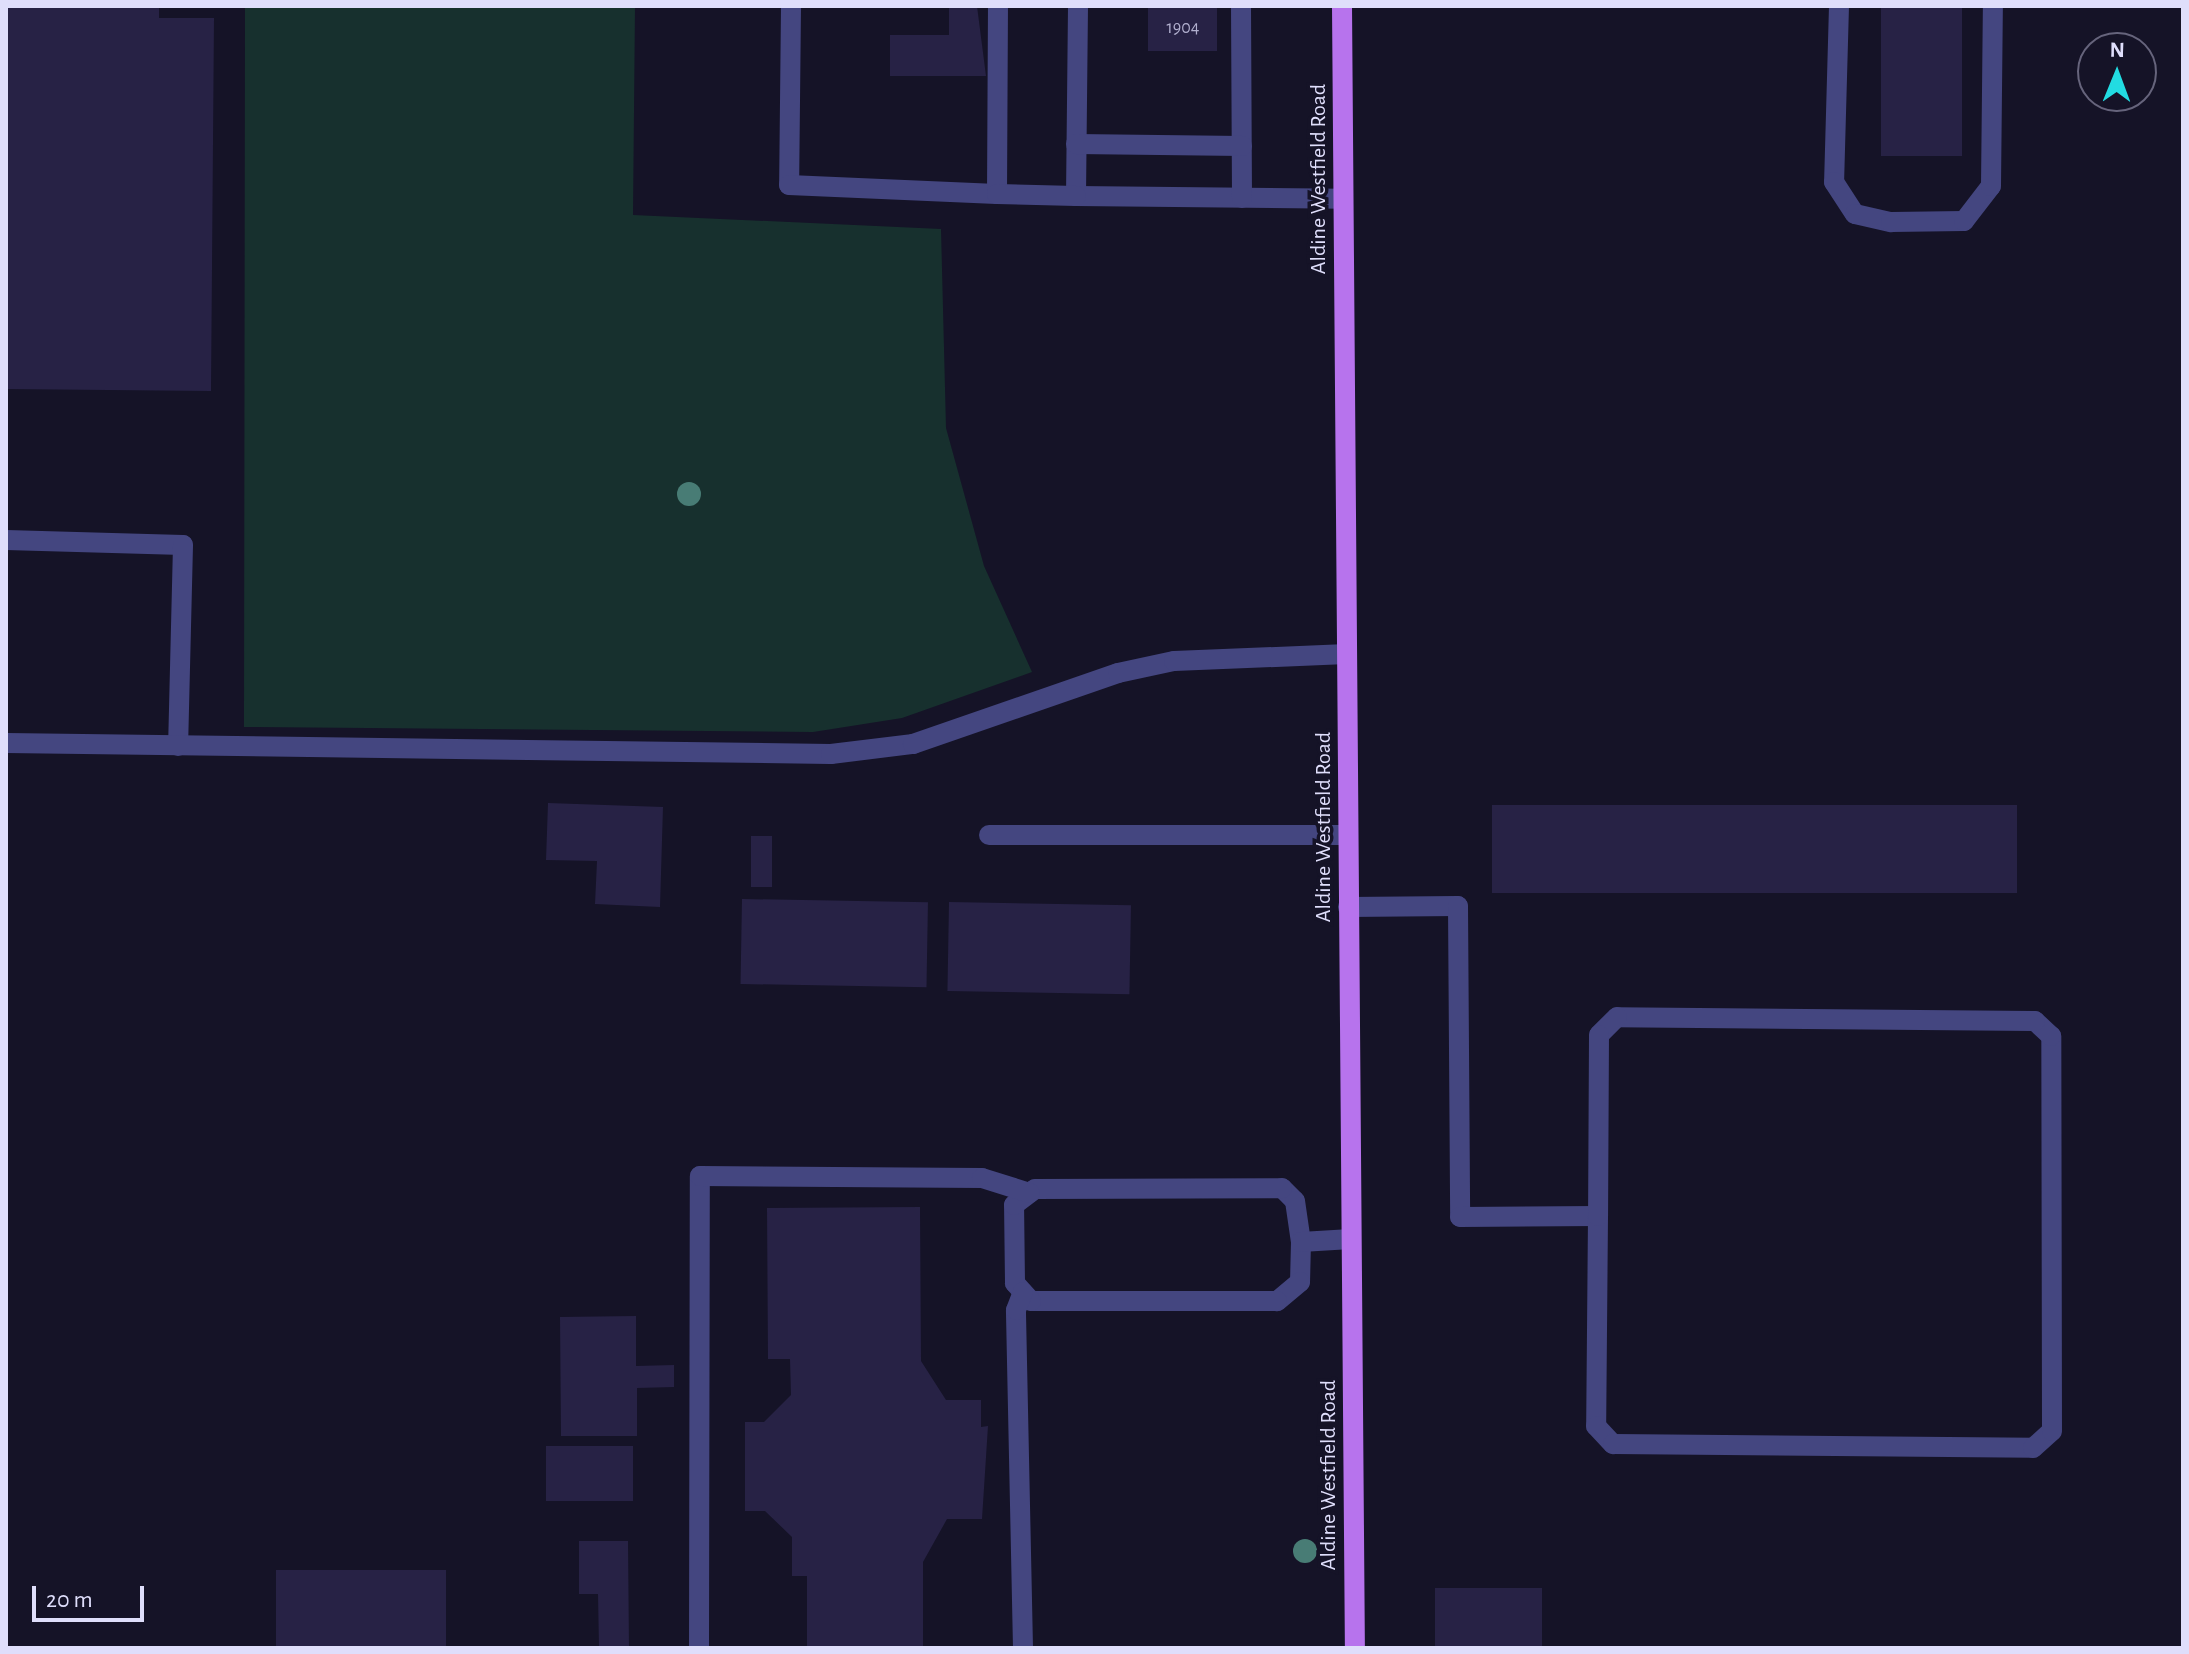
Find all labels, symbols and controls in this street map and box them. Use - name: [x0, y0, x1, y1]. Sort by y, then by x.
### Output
- house number: 1904: [1167, 17, 1199, 39]
- north arrow: [2077, 32, 2157, 112]
- text: N: [2110, 39, 2125, 61]
- street label: Aldine Westfield Road: [1306, 84, 1332, 274]
- street label: Aldine Westfield Road: [1311, 732, 1337, 922]
- street label: Aldine Westfield Road: [1316, 1380, 1342, 1570]
- scale bar: [36, 1570, 148, 1620]
- text: 20 m: [46, 1588, 93, 1612]

